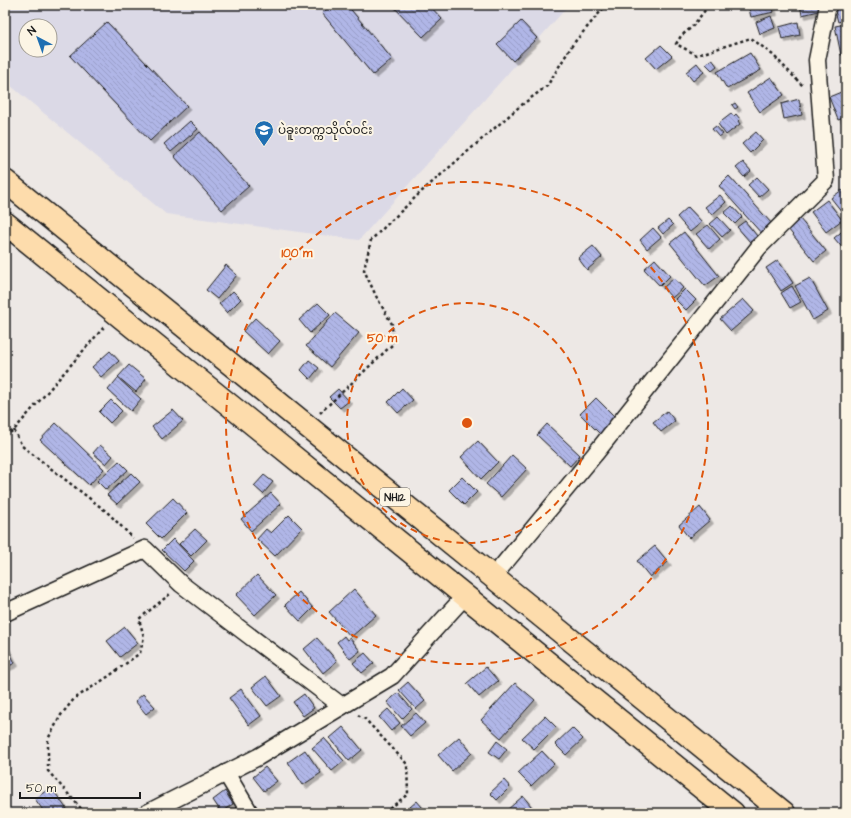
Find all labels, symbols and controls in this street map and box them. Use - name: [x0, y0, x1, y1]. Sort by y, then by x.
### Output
- north arrow: [18, 18, 58, 58]
- text: N: [24, 23, 39, 39]
- school or university icon: ပဲခူးတက္ကသိုလ်ဝင်း: [253, 119, 275, 147]
- place label: ပဲခူးတက္ကသိုလ်ဝင်း: [278, 121, 372, 140]
- text: 100 m: [282, 245, 313, 262]
- text: 50 m: [367, 330, 398, 347]
- centre of rings: [460, 416, 474, 430]
- road number: NH12: [380, 488, 410, 506]
- scale bar: [20, 774, 140, 800]
- text: 50 m: [26, 780, 57, 797]

